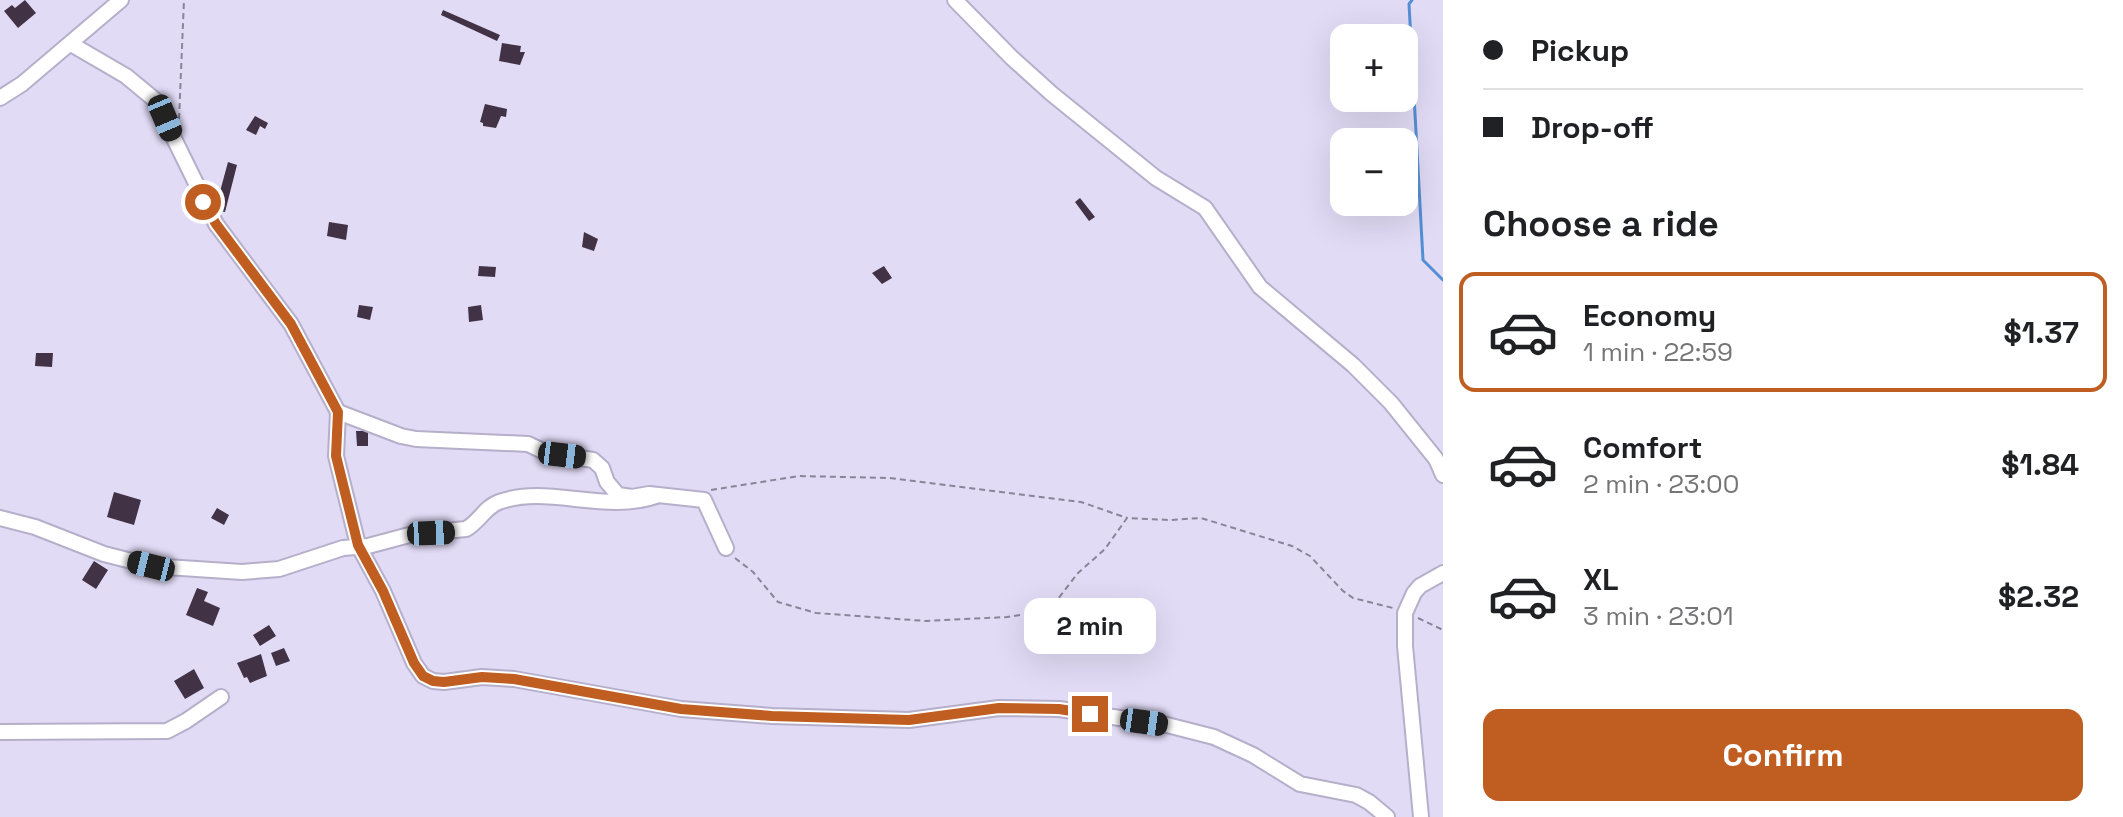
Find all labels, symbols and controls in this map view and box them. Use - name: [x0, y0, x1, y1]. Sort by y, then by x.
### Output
- map controls: [1330, 24, 1418, 216]
- button: +: [1330, 24, 1418, 112]
- text: Pickup: [1531, 31, 1629, 70]
- car: [145, 91, 185, 145]
- text: Drop-off: [1531, 108, 1654, 147]
- button: −: [1330, 128, 1418, 216]
- route start: [185, 184, 221, 220]
- text: Choose a ride: [1483, 201, 1719, 247]
- icon: car: [1487, 296, 1559, 368]
- text: Economy: [1583, 296, 1716, 335]
- text: $1.37: [2003, 313, 2079, 352]
- text: 1 min · 22:59: [1583, 335, 1733, 369]
- icon: car: [1487, 428, 1559, 500]
- text: Comfort: [1583, 428, 1702, 467]
- car: [537, 440, 587, 470]
- text: $1.84: [2001, 445, 2079, 484]
- text: 2 min · 23:00: [1583, 467, 1739, 501]
- car: [407, 520, 455, 546]
- car: [125, 549, 177, 583]
- icon: car: [1487, 560, 1559, 632]
- text: XL: [1583, 560, 1619, 599]
- text: $2.32: [1998, 577, 2079, 616]
- callout: 2 min: [1024, 598, 1156, 654]
- text: 3 min · 23:01: [1583, 599, 1734, 633]
- text: 2 min: [1056, 609, 1124, 643]
- route end: [1072, 696, 1108, 732]
- car: [1119, 707, 1169, 737]
- button: Confirm: [1483, 709, 2083, 801]

